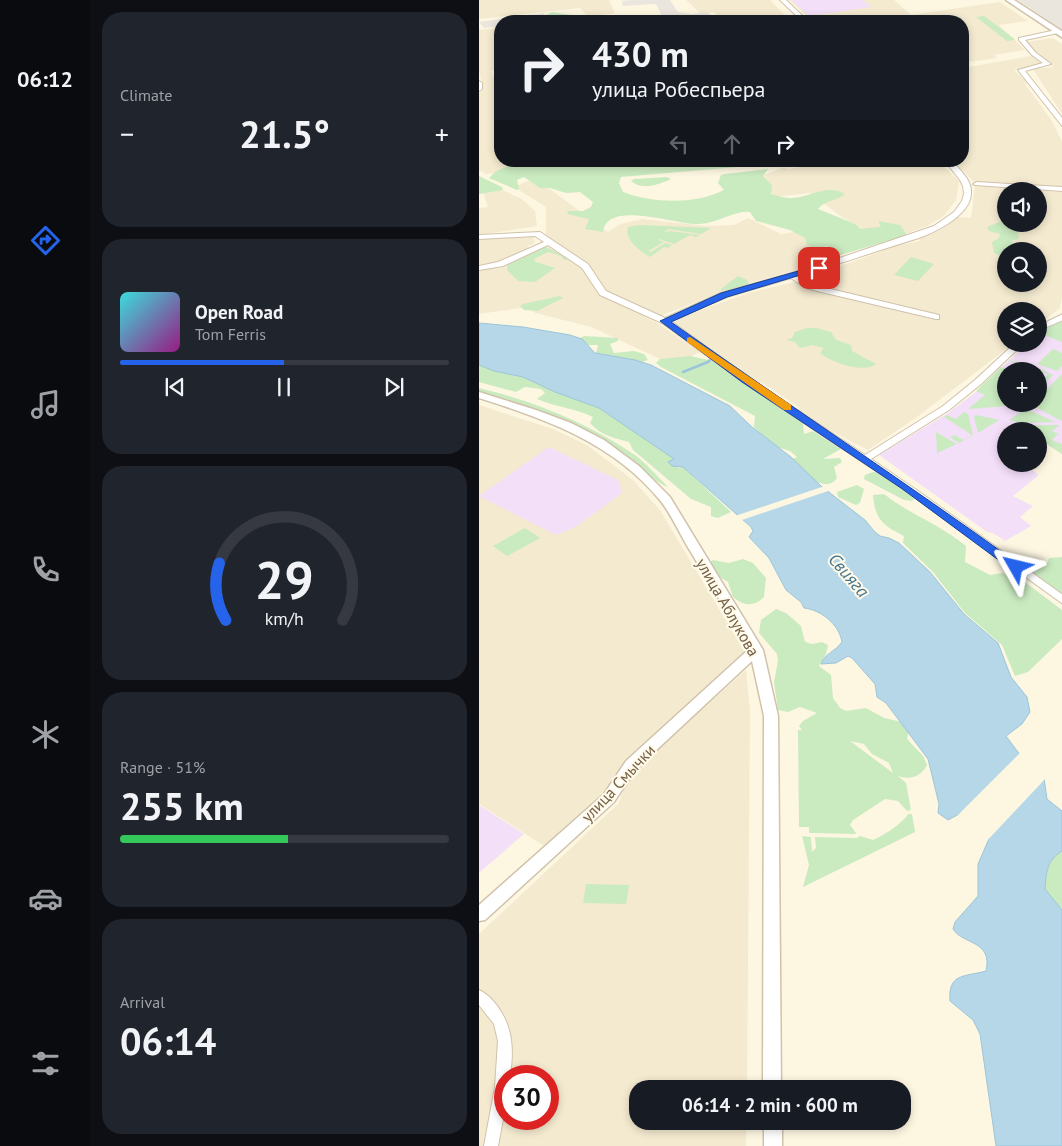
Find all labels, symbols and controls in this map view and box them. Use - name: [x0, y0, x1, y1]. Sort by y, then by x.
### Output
- text: 430 m: [592, 31, 689, 77]
- icon: right: [509, 35, 574, 100]
- text: 06:12: [17, 65, 73, 93]
- text: улица Робеспьера: [592, 75, 766, 103]
- text: Climate: [120, 85, 172, 105]
- text: 21.5°: [239, 109, 330, 158]
- text: −: [120, 115, 134, 152]
- text: +: [435, 115, 449, 152]
- icon: left: [665, 130, 693, 158]
- icon: ahead: [718, 130, 746, 158]
- icon: right: [771, 130, 799, 158]
- map controls: [997, 182, 1047, 472]
- button: sound: [997, 182, 1047, 232]
- icon: directions: [28, 223, 63, 258]
- button: search: [997, 242, 1047, 292]
- pin: [798, 247, 840, 289]
- icon: arrive: [805, 254, 833, 282]
- text: Open Road: [195, 300, 283, 324]
- button: layers: [997, 302, 1047, 352]
- text: Tom Ferris: [195, 324, 266, 344]
- button: +: [997, 362, 1047, 412]
- icon: previous: [161, 373, 189, 401]
- icon: pause: [270, 373, 298, 401]
- icon: next: [380, 373, 408, 401]
- icon: music: [28, 387, 63, 422]
- button: −: [997, 422, 1047, 472]
- position arrow: [989, 540, 1041, 592]
- text: 29: [255, 546, 314, 613]
- water label: Свияга: [824, 548, 875, 602]
- icon: phone: [28, 552, 63, 587]
- street label: улица Аблукова: [692, 554, 764, 660]
- text: km/h: [265, 607, 304, 630]
- icon: climate: [28, 717, 63, 752]
- street label: улица Смычки: [577, 740, 659, 826]
- text: Range · 51%: [120, 757, 205, 777]
- text: 255 km: [120, 781, 244, 830]
- icon: car: [28, 881, 63, 916]
- text: Arrival: [120, 992, 165, 1012]
- text: 06:14: [120, 1016, 216, 1065]
- icon: filters: [28, 1046, 63, 1081]
- speed limit sign: 30: [494, 1065, 559, 1130]
- text: 06:14 · 2 min · 600 m: [682, 1093, 858, 1117]

